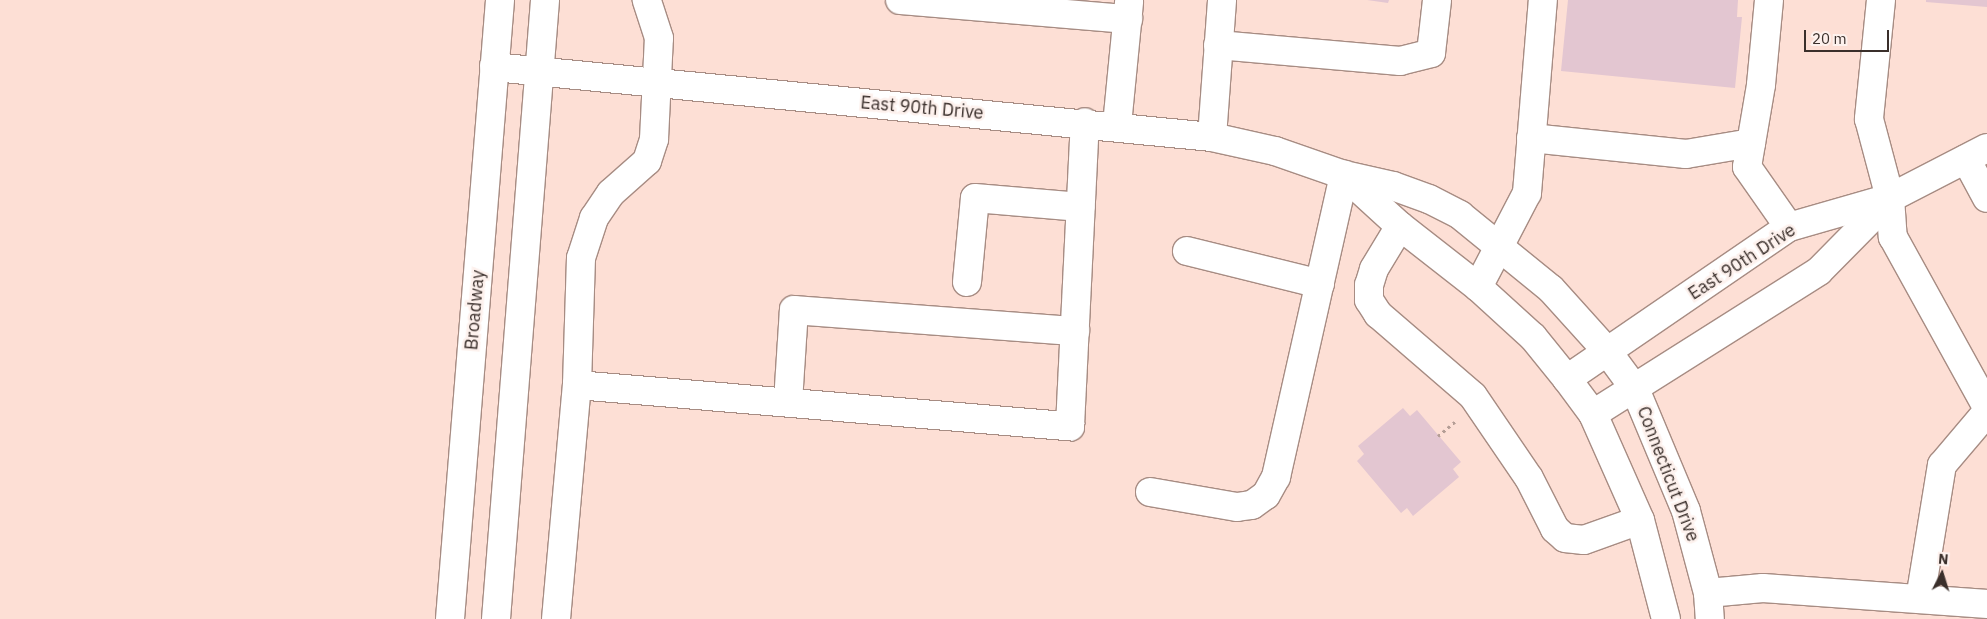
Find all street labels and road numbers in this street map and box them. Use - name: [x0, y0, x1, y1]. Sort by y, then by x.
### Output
- street label: East 90th Drive: [860, 92, 984, 124]
- street label: East 90th Drive: [1684, 219, 1800, 305]
- street label: Broadway: [461, 269, 489, 351]
- street label: Connecticut Drive: [1632, 403, 1704, 545]

